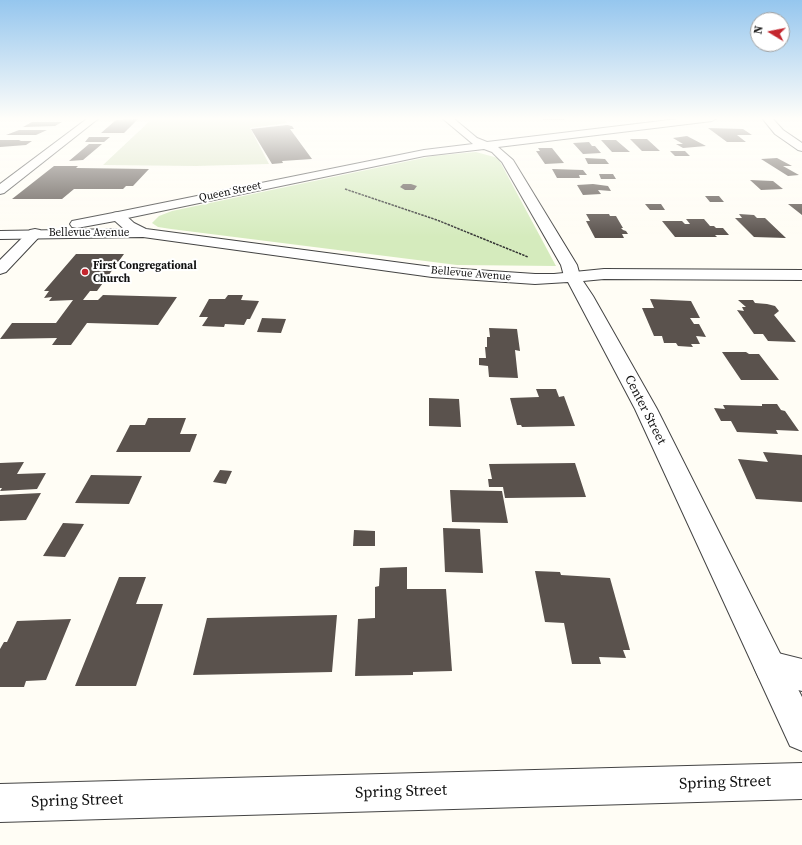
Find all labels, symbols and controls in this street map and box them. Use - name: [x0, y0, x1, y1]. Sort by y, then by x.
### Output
- north arrow: [750, 12, 790, 52]
- text: N: [751, 25, 767, 35]
- street label: Queen Street: [198, 179, 262, 205]
- street label: Bellevue Avenue: [49, 226, 129, 240]
- place label: First Congregational Church: [93, 259, 197, 285]
- street label: Bellevue Avenue: [430, 264, 512, 284]
- marker: First Congregational Church: [80, 267, 90, 277]
- street label: Center Street: [621, 373, 669, 447]
- street label: Spring Street: [679, 772, 771, 794]
- street label: Spring Street: [355, 781, 447, 803]
- street label: Spring Street: [31, 790, 123, 812]

